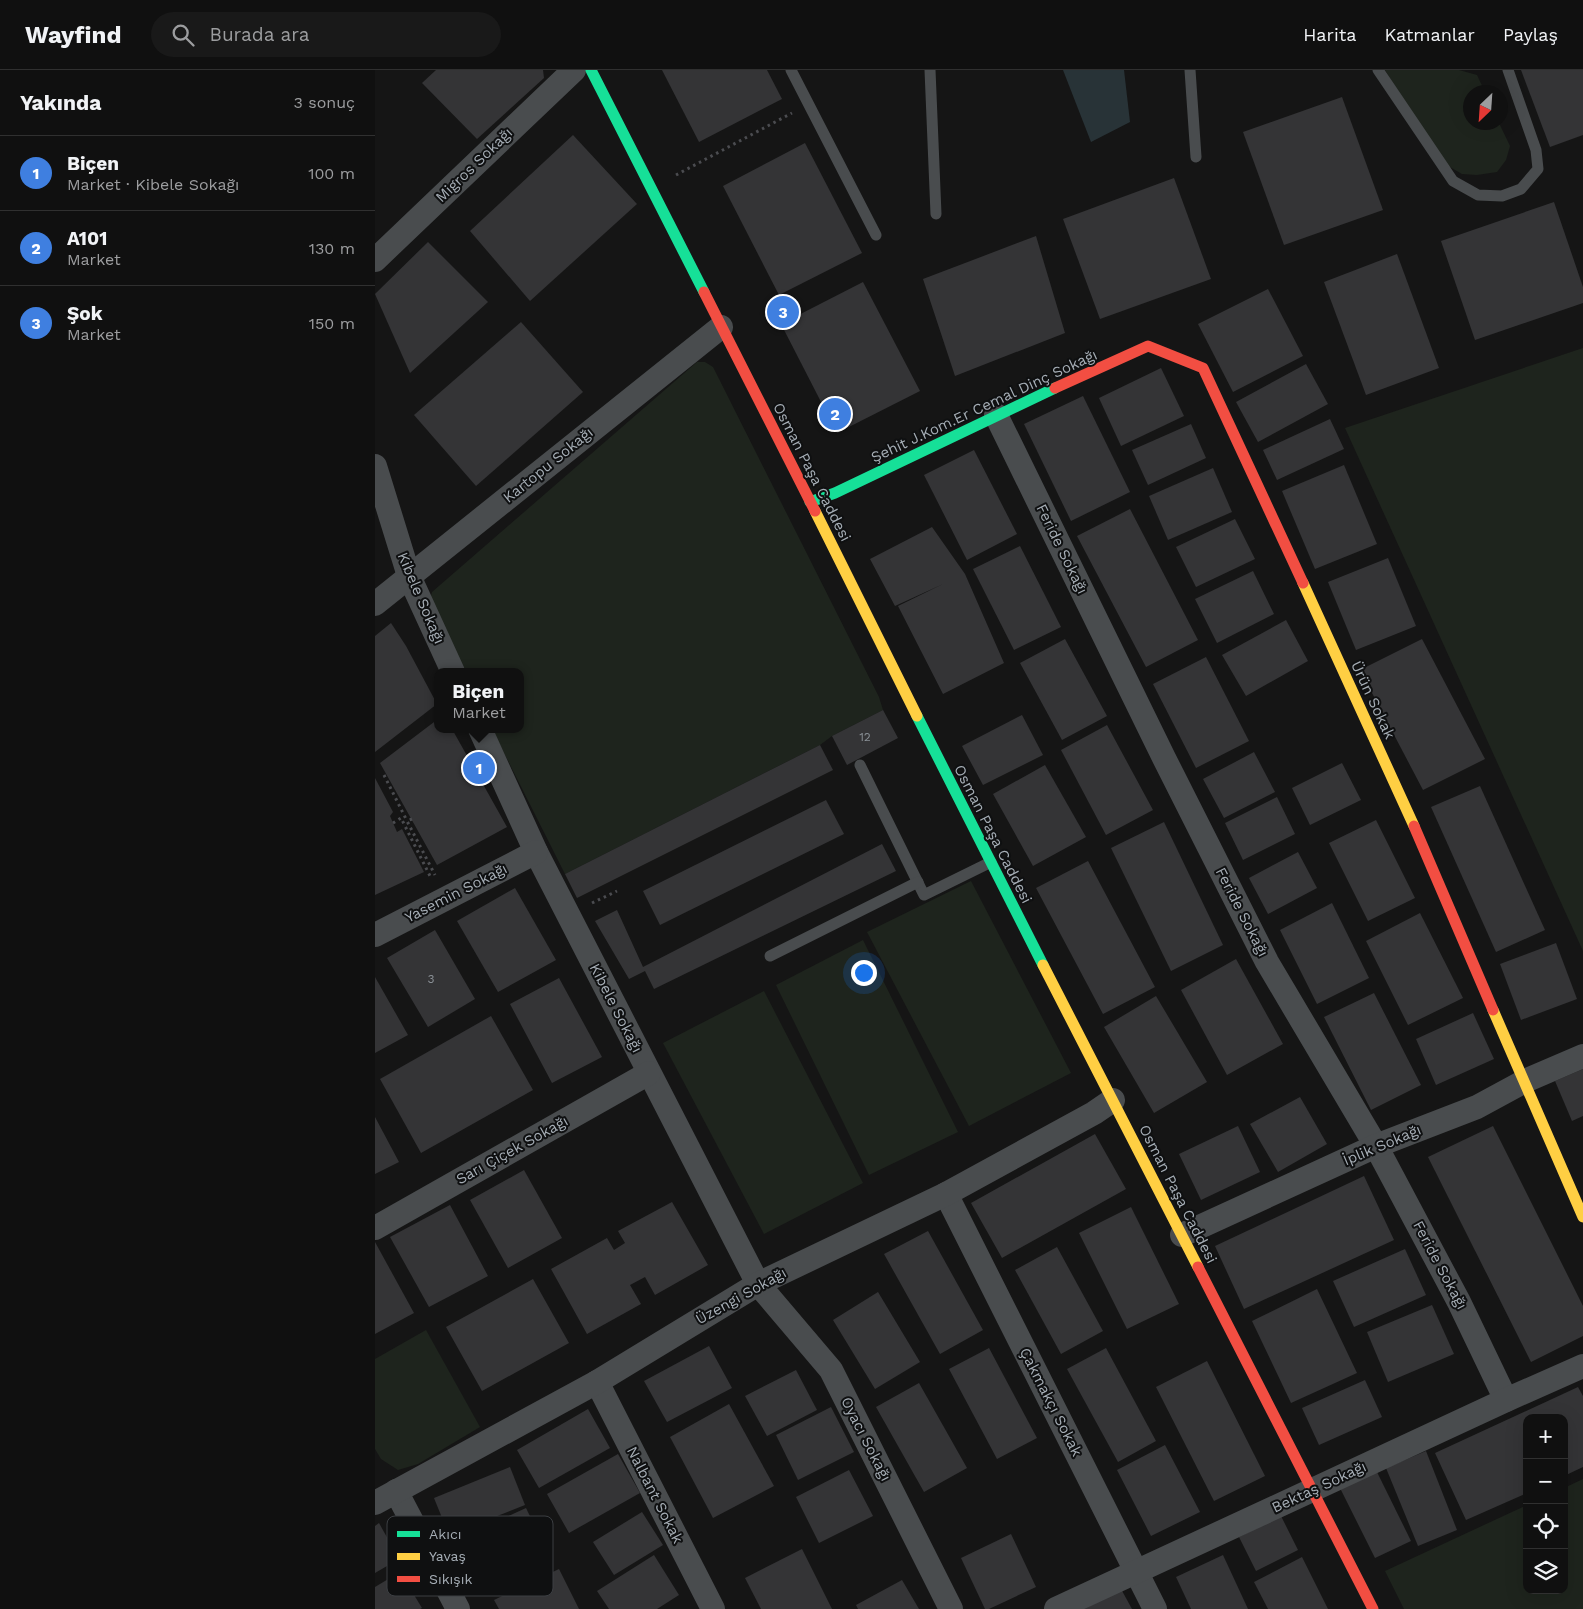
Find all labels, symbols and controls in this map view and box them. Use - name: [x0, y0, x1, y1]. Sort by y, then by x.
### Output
- search box: [151, 12, 501, 57]
- text: Wayfind: [25, 21, 121, 49]
- icon: search: [169, 21, 197, 49]
- text: Burada ara: [209, 23, 310, 46]
- text: Harita: [1303, 24, 1356, 45]
- text: Katmanlar: [1384, 24, 1475, 45]
- text: Paylaş: [1503, 24, 1558, 45]
- north arrow: [1463, 85, 1508, 130]
- text: Yakında: [20, 90, 101, 115]
- text: 3 sonuç: [293, 93, 355, 112]
- street label: Migros Sokağı: [432, 124, 516, 206]
- text: Biçen: [67, 152, 119, 175]
- text: 1: [33, 164, 39, 183]
- text: 100 m: [308, 164, 355, 183]
- text: Market · Kibele Sokağı: [67, 175, 239, 194]
- text: A101: [67, 227, 107, 250]
- text: 2: [31, 239, 41, 258]
- text: 130 m: [309, 239, 355, 258]
- text: Market: [67, 250, 121, 269]
- pin: 3: [767, 293, 799, 331]
- text: Şok: [67, 302, 102, 325]
- text: 3: [31, 314, 41, 333]
- text: 150 m: [309, 314, 355, 333]
- text: Market: [67, 325, 121, 344]
- street label: Şehit J.Kom.Er Cemal Dinç Sokağı: [868, 346, 1100, 466]
- pin: 2: [819, 395, 851, 433]
- street label: Osman Paşa Caddesi: [769, 400, 855, 544]
- street label: Kartopu Sokağı: [499, 423, 597, 507]
- street label: Feride Sokağı: [1032, 501, 1092, 597]
- street label: Kibele Sokağı: [394, 550, 448, 646]
- street label: Ürün Sokak: [1347, 658, 1399, 742]
- popup: [434, 668, 524, 733]
- text: Biçen: [452, 680, 504, 703]
- text: Market: [452, 703, 506, 722]
- house number: 12: [859, 730, 871, 744]
- pin: 1: [463, 749, 495, 787]
- street label: Osman Paşa Caddesi: [950, 762, 1036, 906]
- street label: Yasemin Sokağı: [402, 859, 510, 927]
- street label: Feride Sokağı: [1212, 864, 1272, 960]
- street label: Kibele Sokağı: [586, 960, 646, 1056]
- your location: [851, 960, 877, 986]
- house number: 3: [428, 972, 435, 986]
- street label: Sarı Çiçek Sokağı: [453, 1112, 571, 1188]
- street label: İplik Sokağı: [1340, 1120, 1424, 1170]
- street label: Osman Paşa Caddesi: [1135, 1122, 1221, 1266]
- street label: Feride Sokağı: [1409, 1218, 1471, 1312]
- street label: Üzengi Sokağı: [693, 1264, 789, 1328]
- street label: Çakmakçı Sokak: [1016, 1345, 1086, 1460]
- street label: Oyacı Sokağı: [837, 1394, 895, 1484]
- map controls: [1523, 1414, 1568, 1594]
- button: +: [1523, 1414, 1568, 1459]
- street label: Nalbant Sokak: [623, 1443, 687, 1547]
- street label: Bektaş Sokağı: [1269, 1457, 1369, 1517]
- button: −: [1523, 1459, 1568, 1504]
- button: locate: [1523, 1504, 1568, 1549]
- legend: [387, 1516, 553, 1596]
- text: Akıcı: [429, 1526, 461, 1542]
- text: Yavaş: [429, 1548, 466, 1564]
- button: layers: [1523, 1549, 1568, 1594]
- text: Sıkışık: [429, 1571, 472, 1587]

